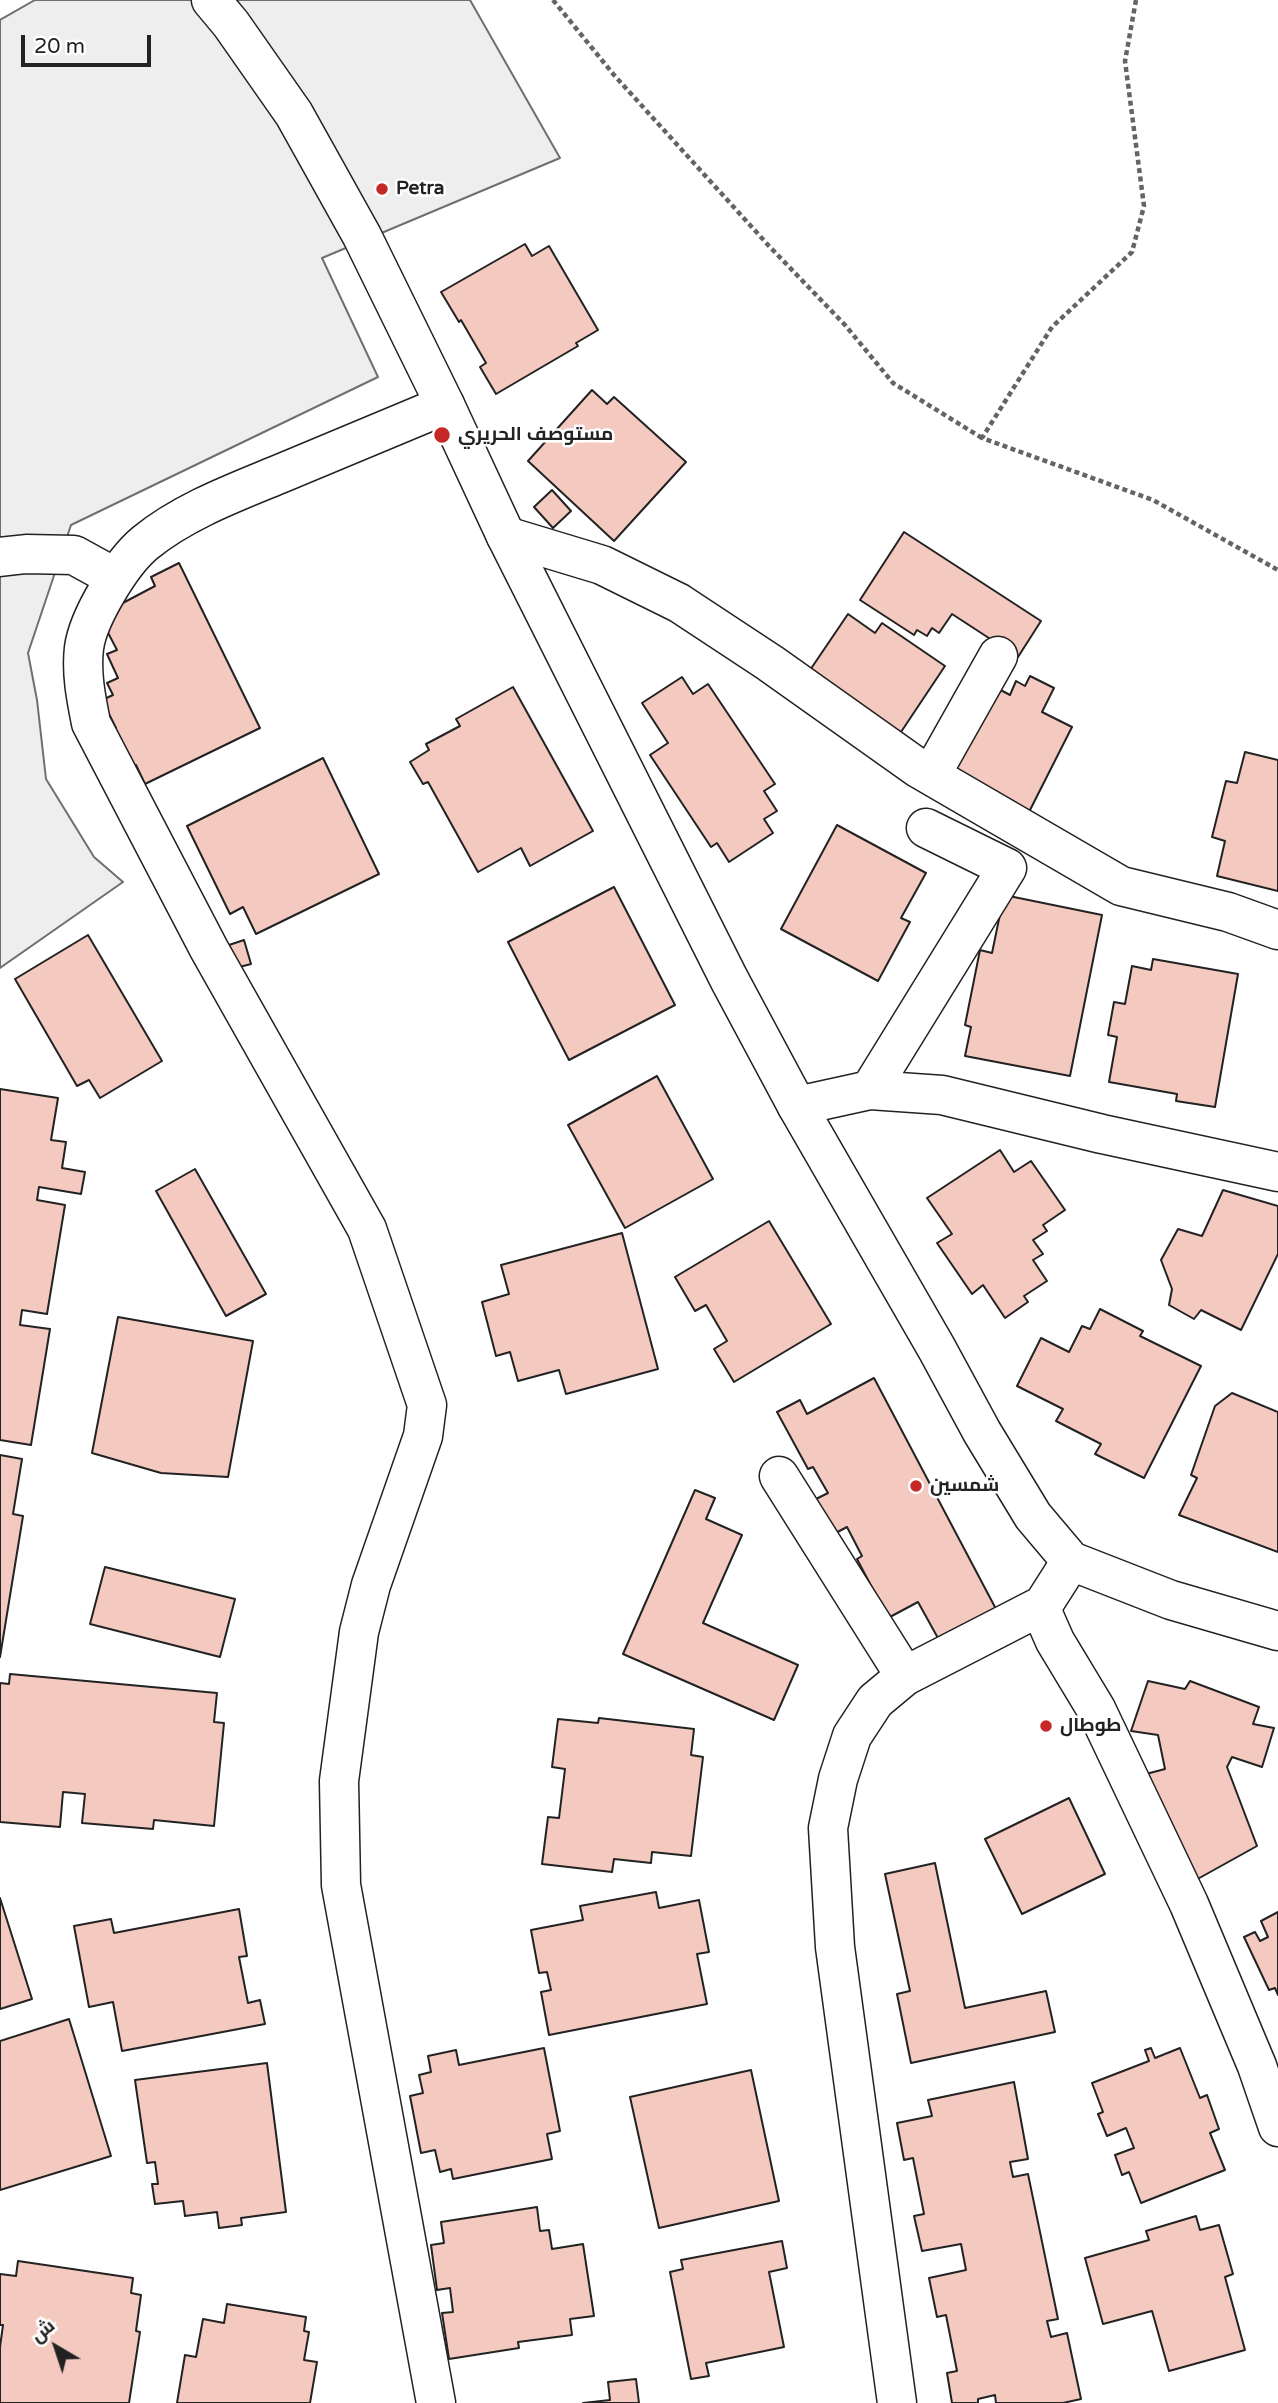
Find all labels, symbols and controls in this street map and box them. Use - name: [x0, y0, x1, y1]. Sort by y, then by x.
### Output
- scale bar: [24, 21, 154, 65]
- text: 20 m: [34, 34, 85, 59]
- place label: Petra: [396, 178, 444, 200]
- marker: Petra: [374, 181, 390, 197]
- place label: مستوصف الحريري: [458, 424, 613, 446]
- marker: مستوصف الحريري: [432, 425, 452, 445]
- place label: شمسين: [930, 1475, 999, 1497]
- marker: شمسين: [908, 1478, 924, 1494]
- place label: طوطال: [1060, 1715, 1121, 1737]
- marker: طوطال: [1038, 1718, 1054, 1734]
- north arrow: [21, 2312, 91, 2382]
- text: ش: [26, 2314, 59, 2347]

